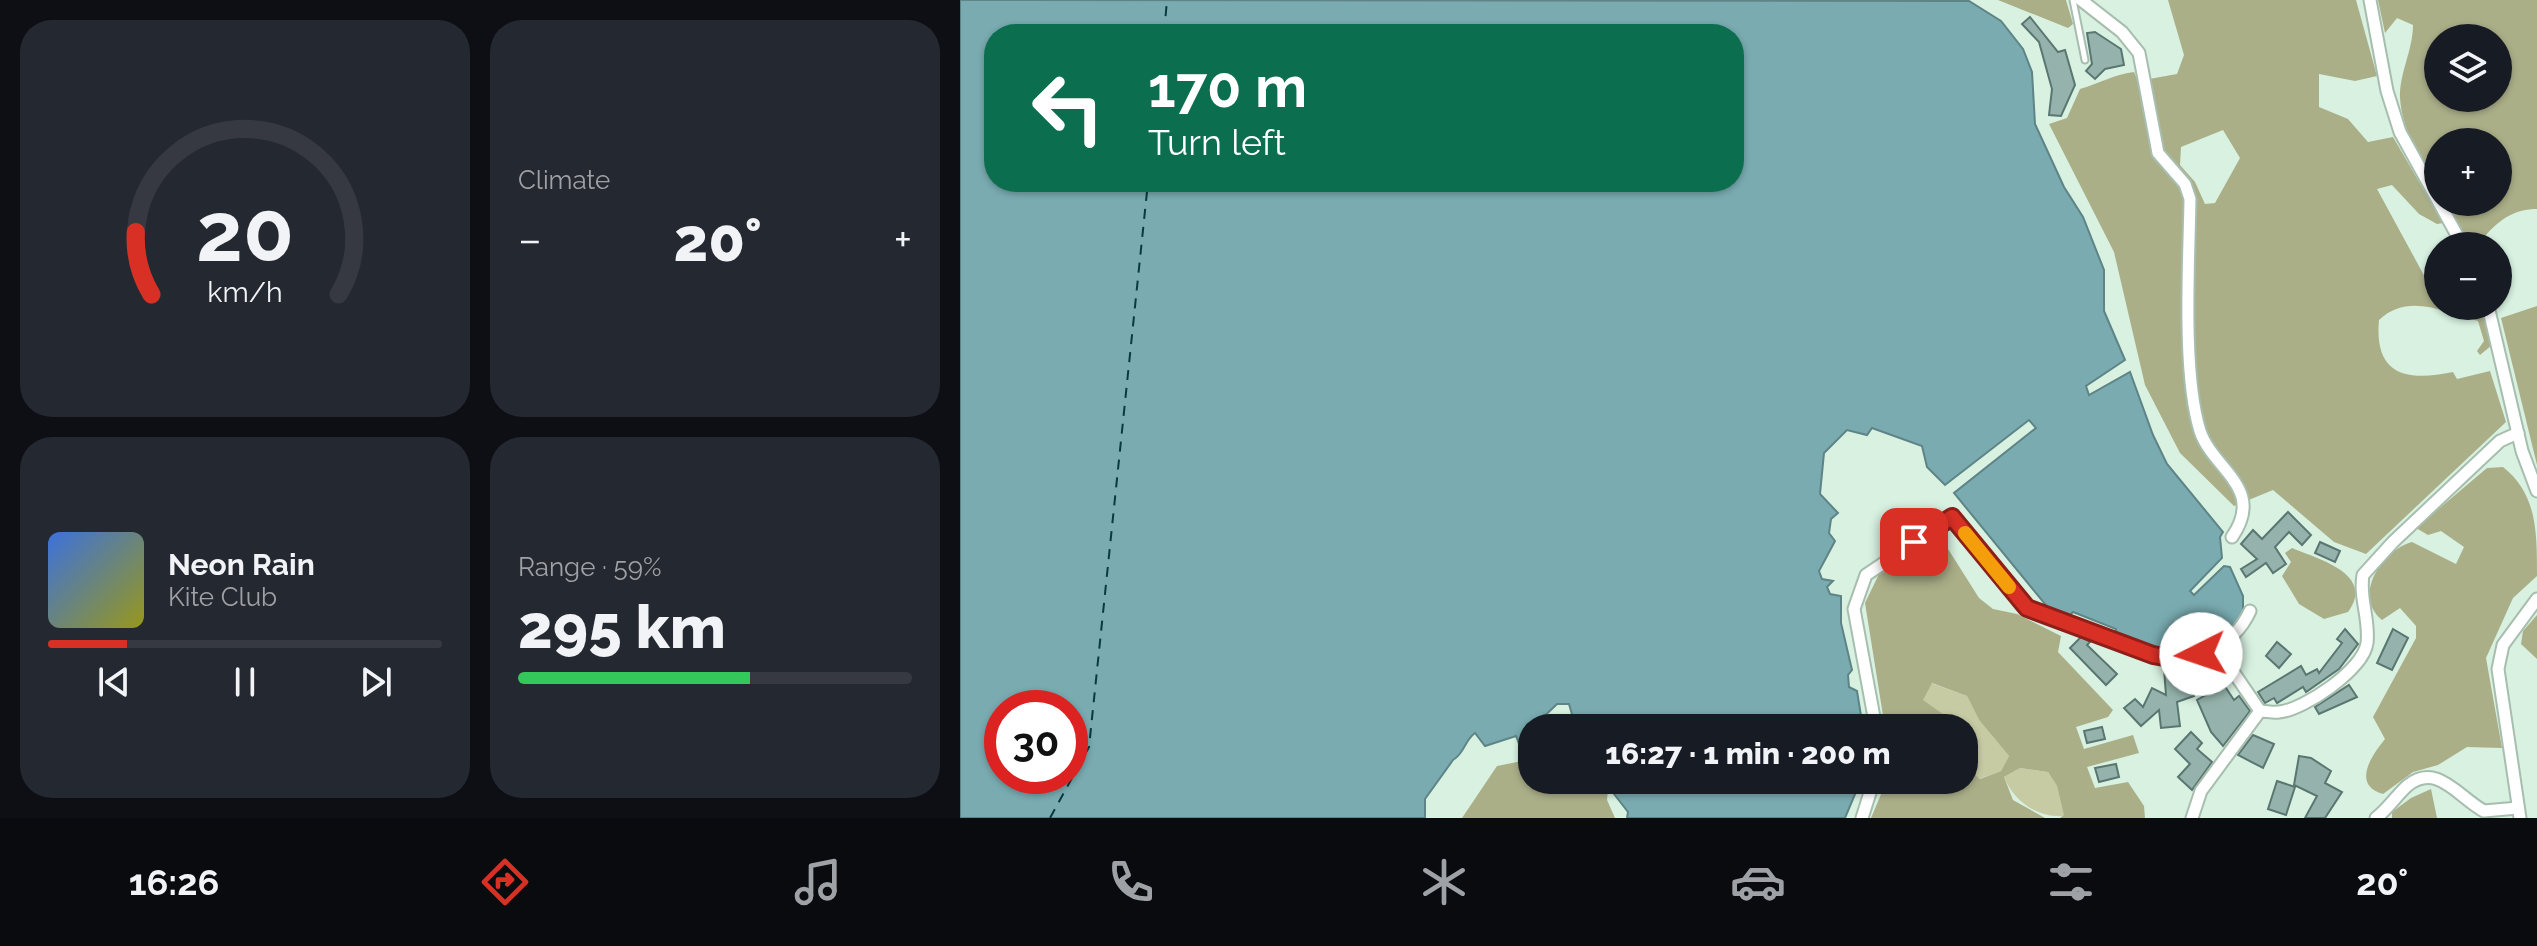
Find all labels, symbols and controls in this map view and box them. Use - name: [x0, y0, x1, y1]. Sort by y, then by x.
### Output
- map controls: [2424, 24, 2512, 320]
- button: layers: [2424, 24, 2512, 112]
- text: 170 m: [1148, 54, 1307, 120]
- icon: left: [1016, 56, 1120, 160]
- text: Turn left: [1148, 121, 1286, 163]
- button: +: [2424, 128, 2512, 216]
- text: Climate: [518, 165, 610, 195]
- text: 20: [196, 182, 294, 279]
- text: 20°: [674, 205, 762, 275]
- text: −: [518, 214, 542, 265]
- text: +: [894, 214, 912, 265]
- button: −: [2424, 232, 2512, 320]
- text: km/h: [207, 275, 283, 309]
- pin: [1880, 508, 1948, 576]
- icon: arrive: [1892, 520, 1936, 564]
- text: Neon Rain: [168, 547, 315, 582]
- text: Range · 59%: [518, 552, 662, 582]
- text: Kite Club: [168, 582, 277, 612]
- text: 295 km: [518, 592, 726, 662]
- position arrow: [2159, 612, 2243, 696]
- icon: previous: [92, 660, 136, 704]
- icon: pause: [223, 660, 267, 704]
- icon: next: [354, 660, 398, 704]
- speed limit sign: 30: [984, 690, 1088, 794]
- text: 16:27 · 1 min · 200 m: [1605, 736, 1891, 771]
- icon: directions: [477, 854, 533, 910]
- icon: music: [790, 854, 846, 910]
- icon: phone: [1103, 854, 1159, 910]
- icon: climate: [1416, 854, 1472, 910]
- icon: car: [1730, 854, 1786, 910]
- icon: filters: [2043, 854, 2099, 910]
- text: 16:26: [129, 861, 219, 903]
- text: 20°: [2356, 861, 2408, 903]

